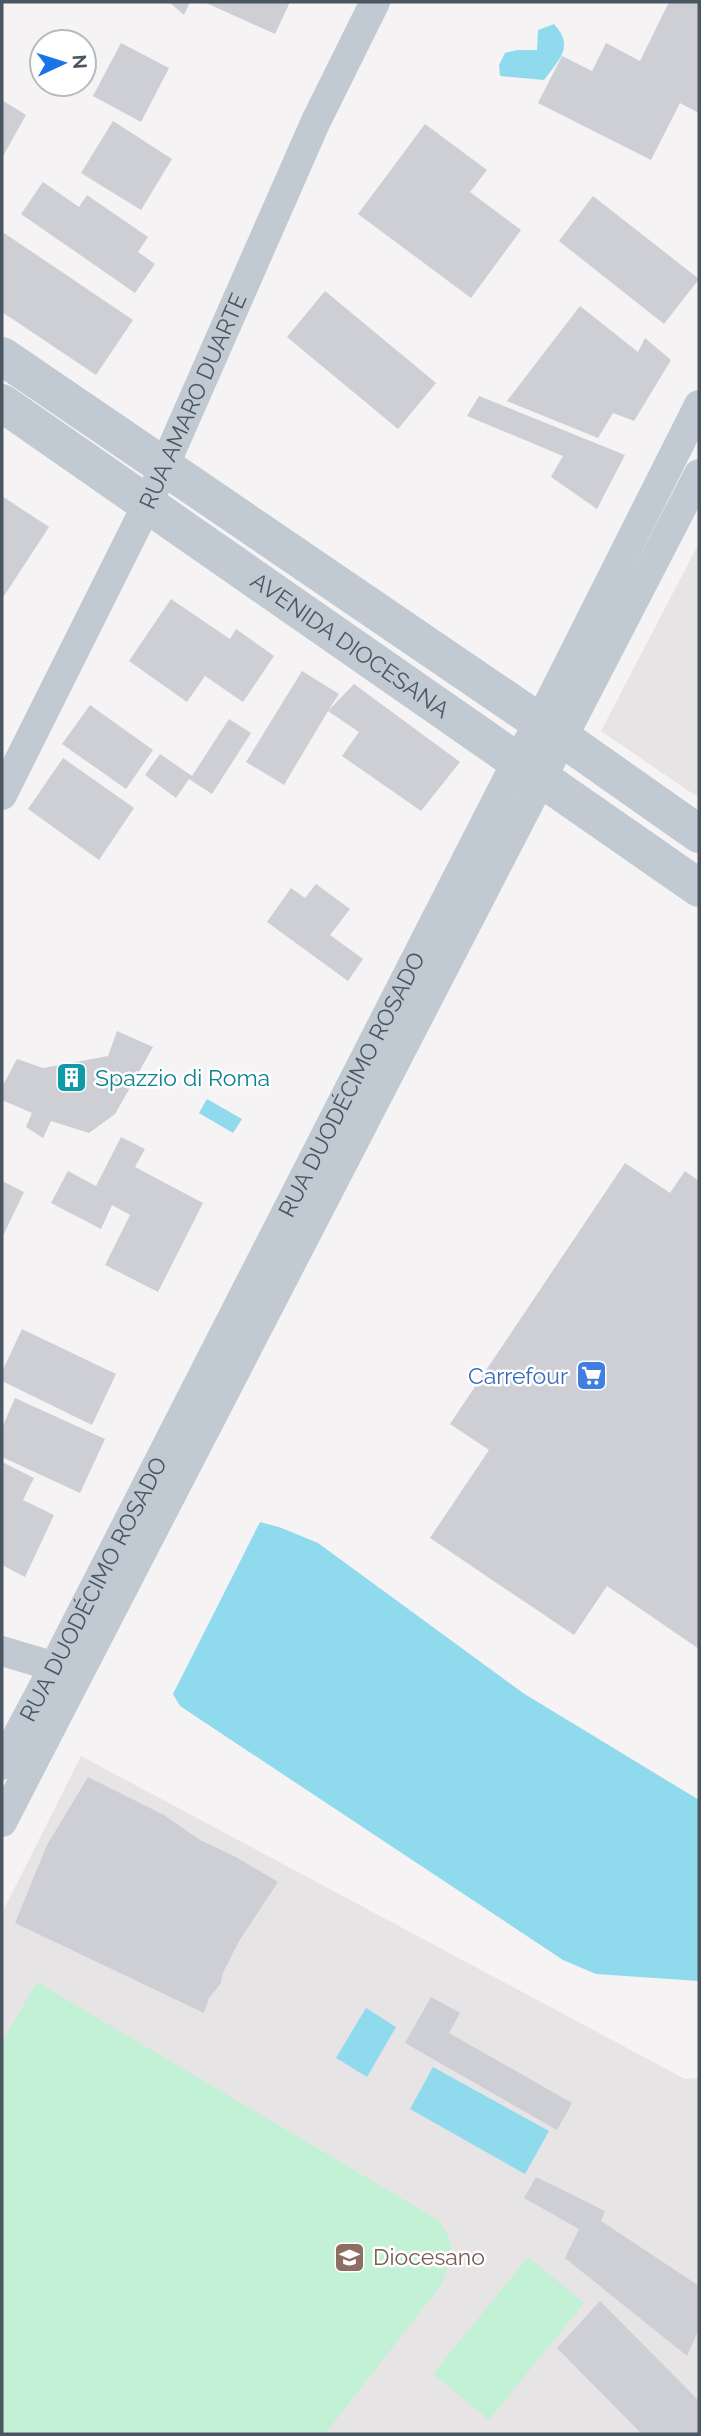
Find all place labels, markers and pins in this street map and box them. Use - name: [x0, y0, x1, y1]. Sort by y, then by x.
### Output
- building icon: Spazzio di Roma: [55, 1061, 89, 1095]
- place label: Spazzio di Roma: [95, 1064, 270, 1091]
- supermarket icon: Carrefour: [574, 1359, 608, 1393]
- place label: Carrefour: [468, 1362, 568, 1389]
- school or university icon: Diocesano: [333, 2240, 367, 2274]
- place label: Diocesano: [373, 2243, 485, 2270]

